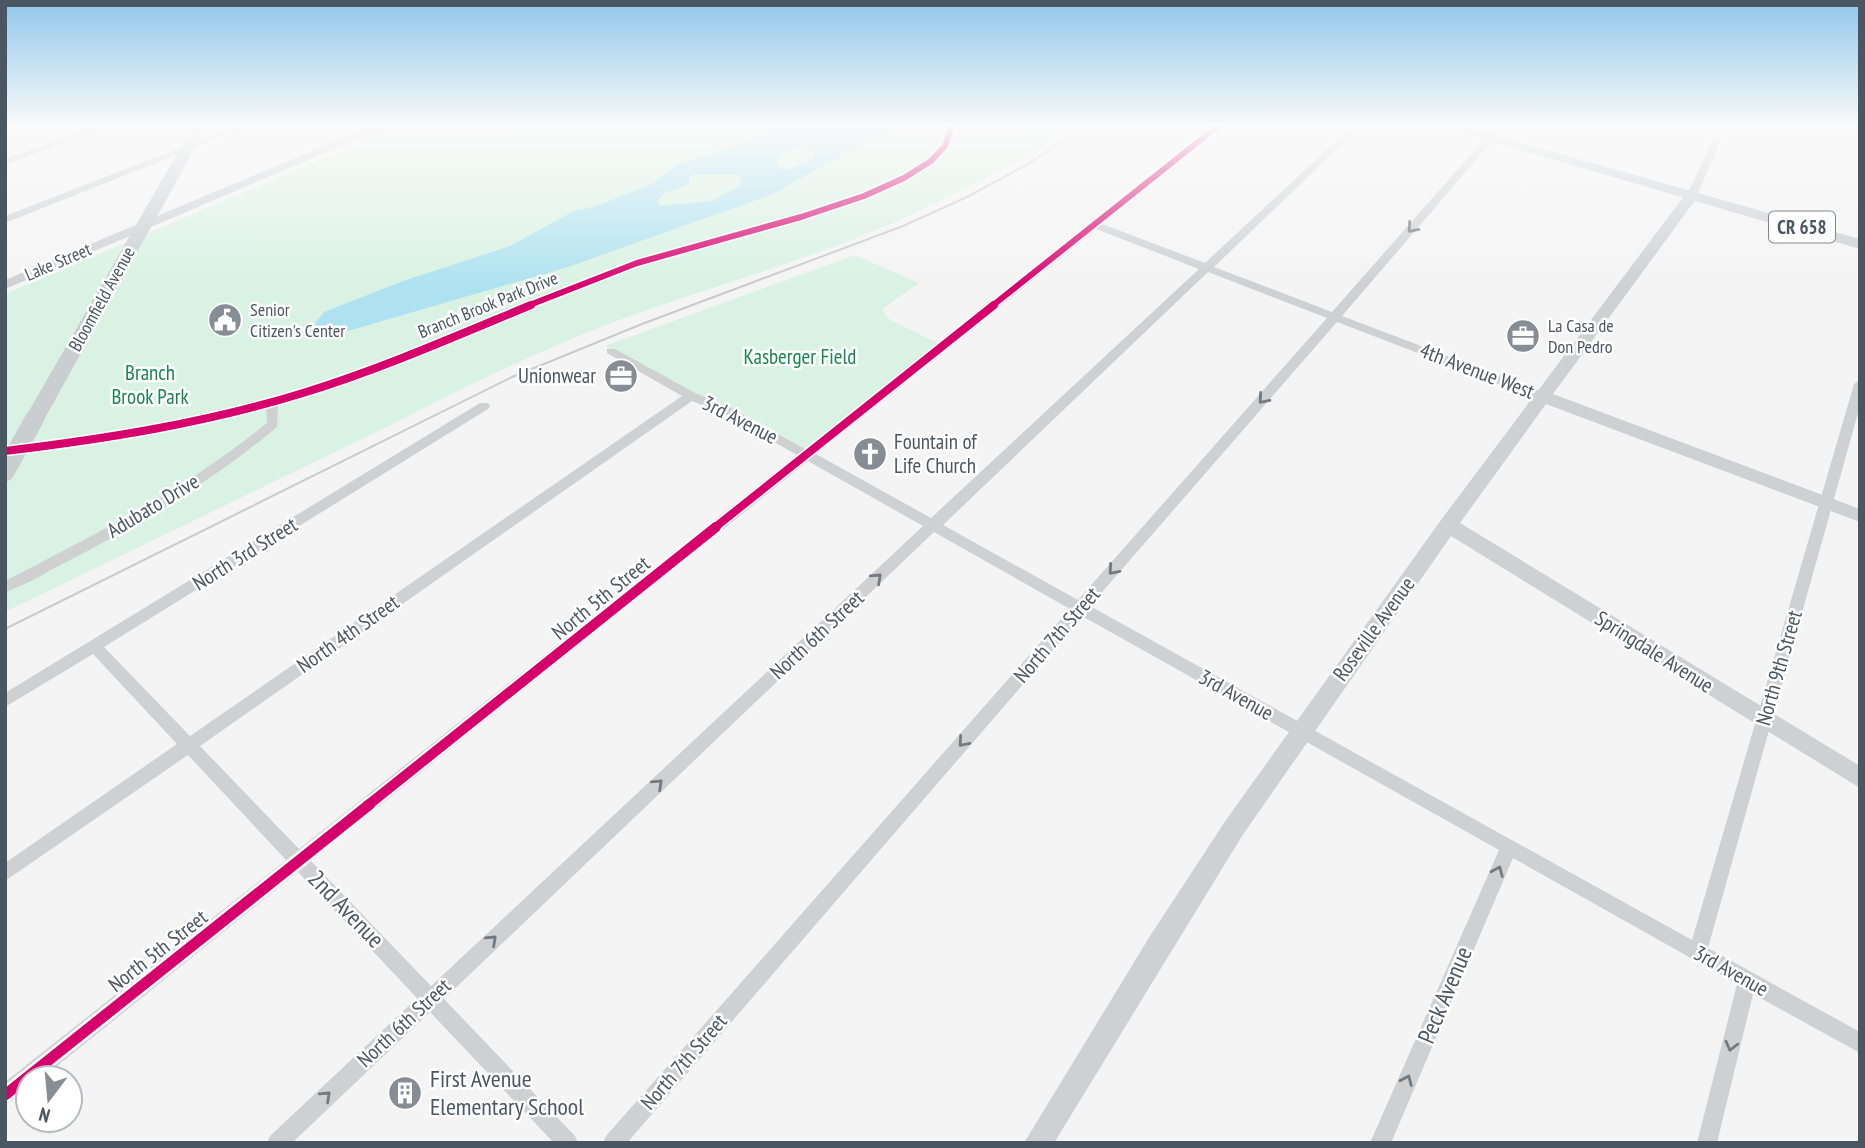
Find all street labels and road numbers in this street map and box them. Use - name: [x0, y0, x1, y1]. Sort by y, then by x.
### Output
- road number: CR 658: [1769, 212, 1835, 243]
- street label: Lake Street: [21, 237, 94, 286]
- street label: Bloomfield Avenue: [63, 242, 140, 355]
- street label: Branch Brook Park Drive: [415, 266, 561, 343]
- street label: 4th Avenue West: [1416, 336, 1538, 405]
- street label: 3rd Avenue: [698, 389, 783, 450]
- street label: Adubato Drive: [102, 467, 204, 544]
- street label: North 3rd Street: [187, 511, 302, 596]
- street label: North 5th Street: [546, 550, 655, 645]
- street label: Roseville Avenue: [1327, 571, 1420, 686]
- street label: North 7th Street: [1008, 581, 1106, 688]
- street label: North 6th Street: [764, 584, 869, 685]
- street label: North 4th Street: [291, 588, 404, 679]
- street label: Springdale Avenue: [1590, 604, 1719, 699]
- street label: North 9th Street: [1749, 607, 1808, 729]
- street label: 3rd Avenue: [1194, 663, 1278, 726]
- street label: 2nd Avenue: [302, 863, 391, 954]
- street label: North 5th Street: [103, 903, 213, 998]
- street label: 3rd Avenue: [1689, 939, 1773, 1002]
- street label: Peck Avenue: [1410, 942, 1479, 1048]
- street label: North 6th Street: [351, 972, 456, 1073]
- street label: North 7th Street: [635, 1008, 733, 1115]

